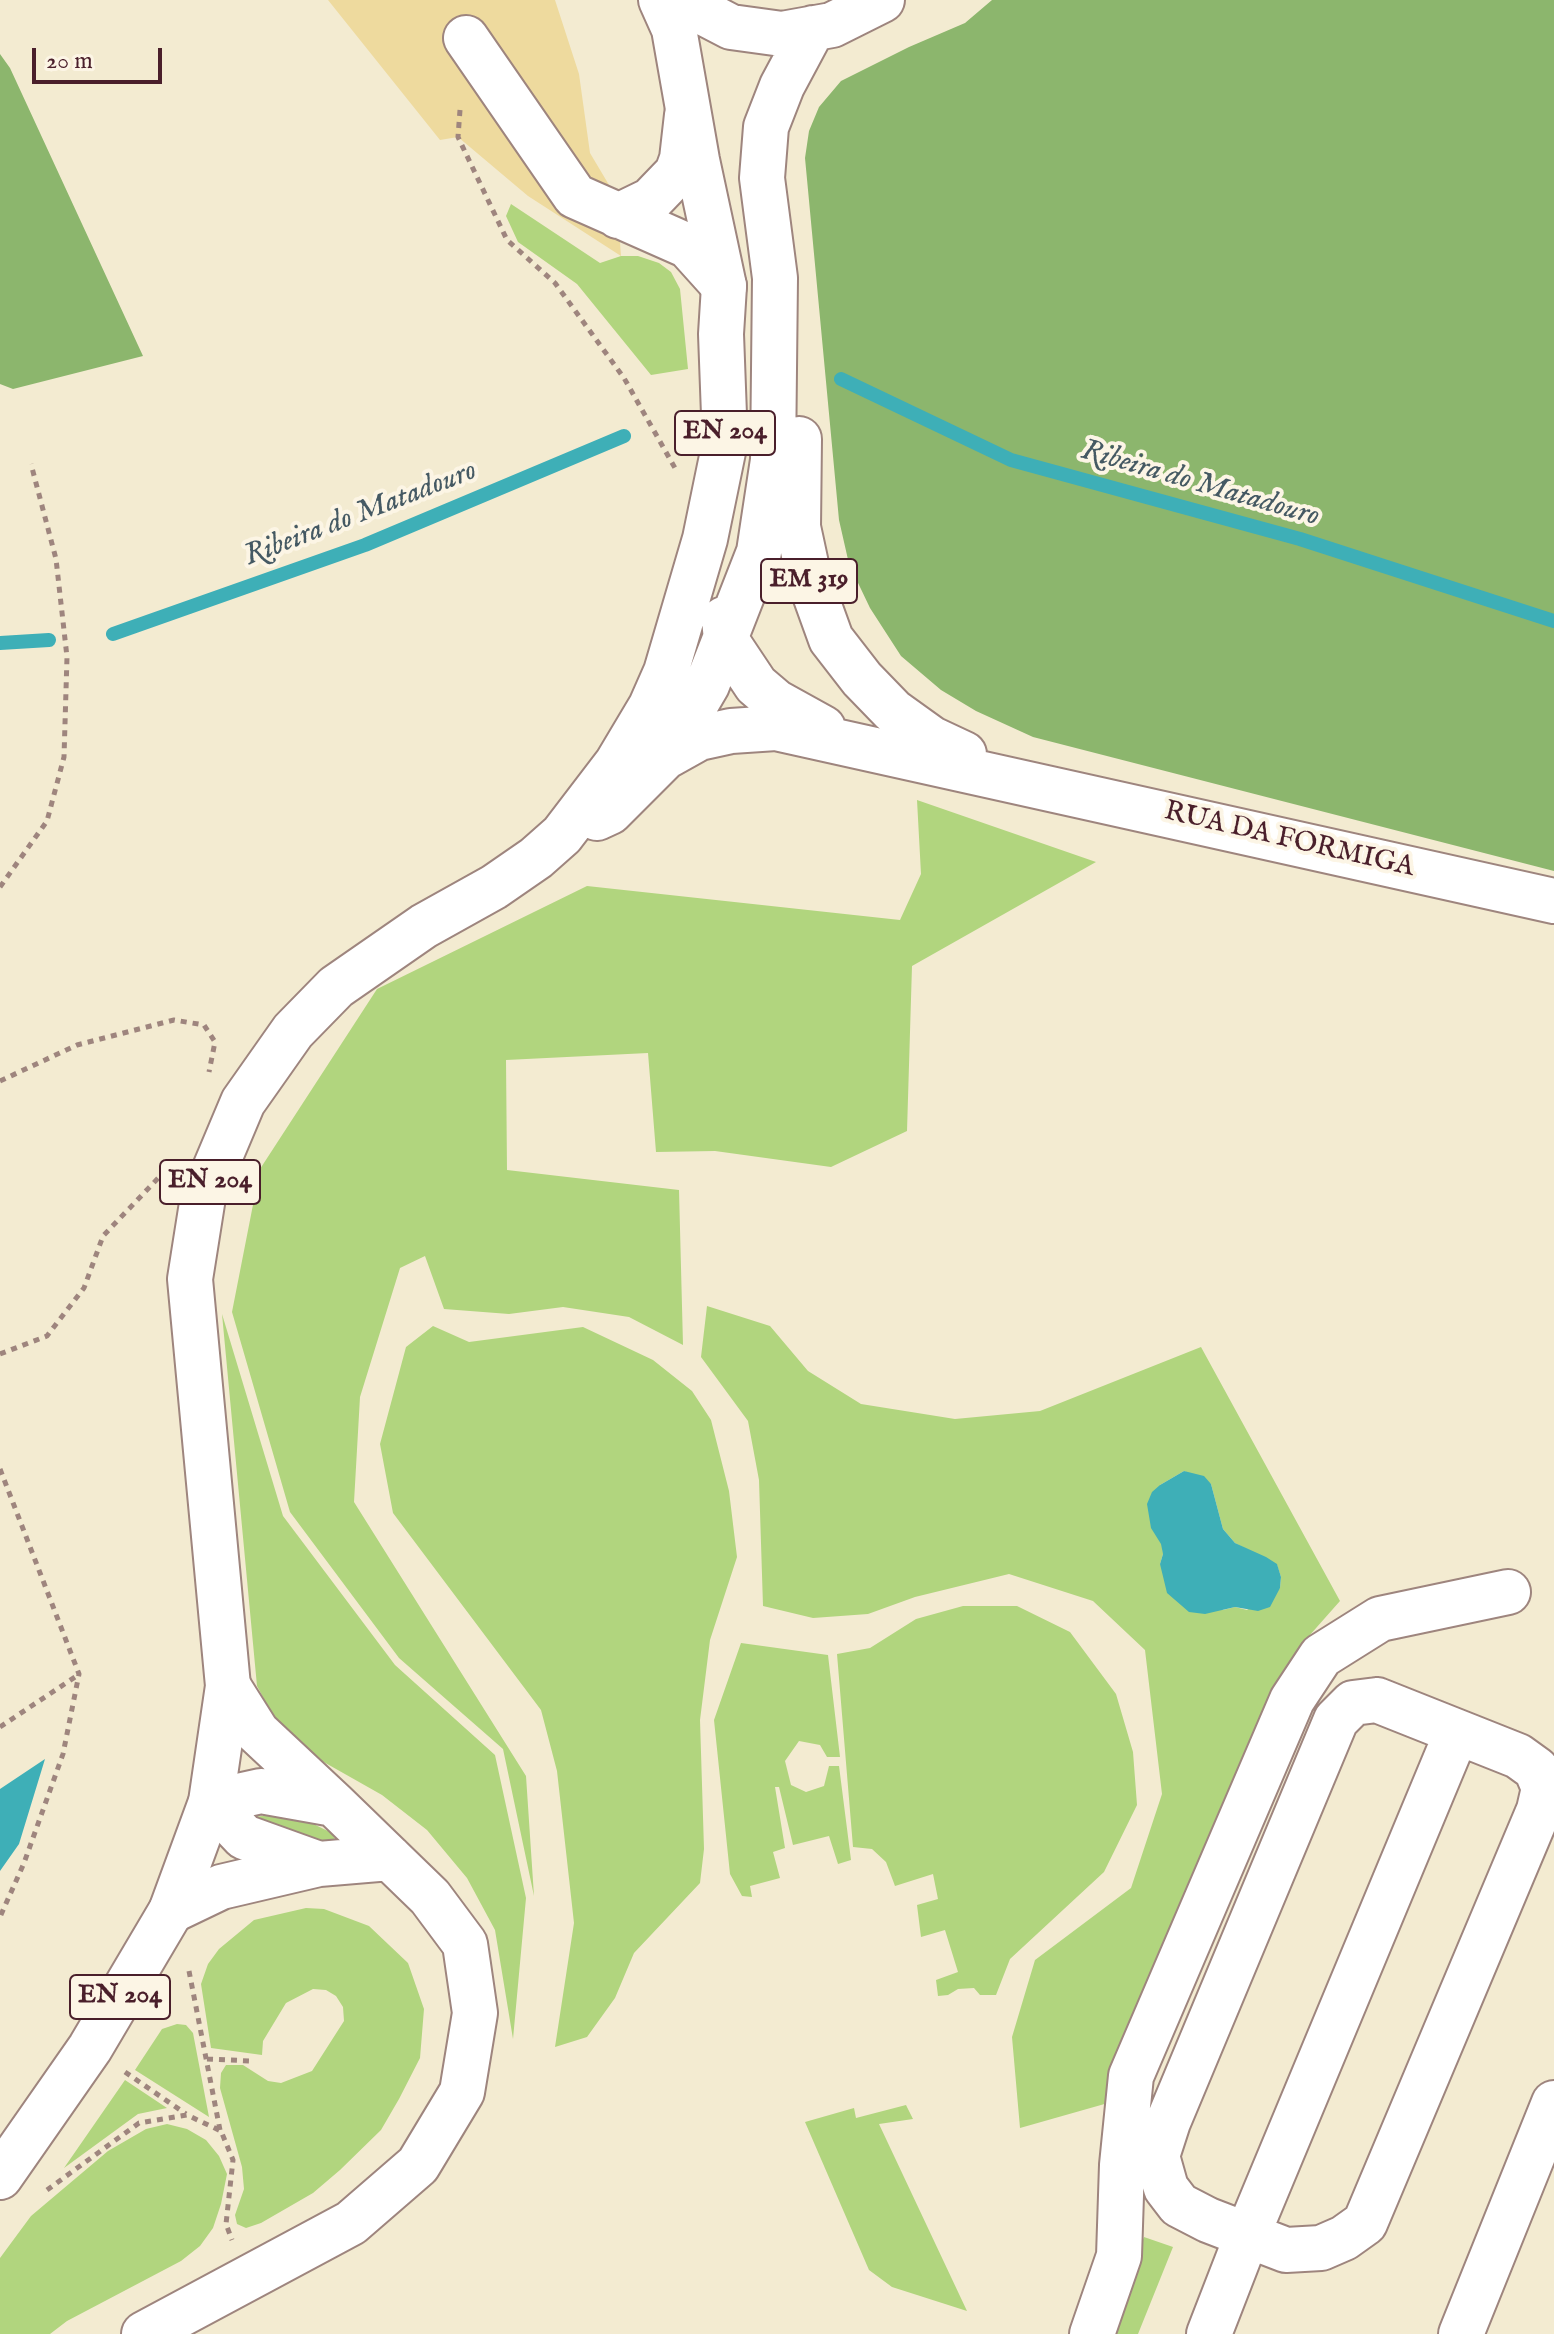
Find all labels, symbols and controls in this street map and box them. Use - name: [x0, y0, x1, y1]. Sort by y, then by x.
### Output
- scale bar: [36, 32, 166, 82]
- text: 20 m: [46, 46, 93, 77]
- road number: EN 204: [675, 411, 775, 455]
- water label: Ribeira do Matadouro: [1077, 434, 1323, 536]
- water label: Ribeira do Matadouro: [240, 454, 482, 576]
- road number: EM 319: [761, 559, 857, 603]
- street label: RUA DA FORMIGA: [1161, 796, 1417, 886]
- road number: EN 204: [160, 1160, 260, 1204]
- road number: EN 204: [70, 1975, 170, 2019]

